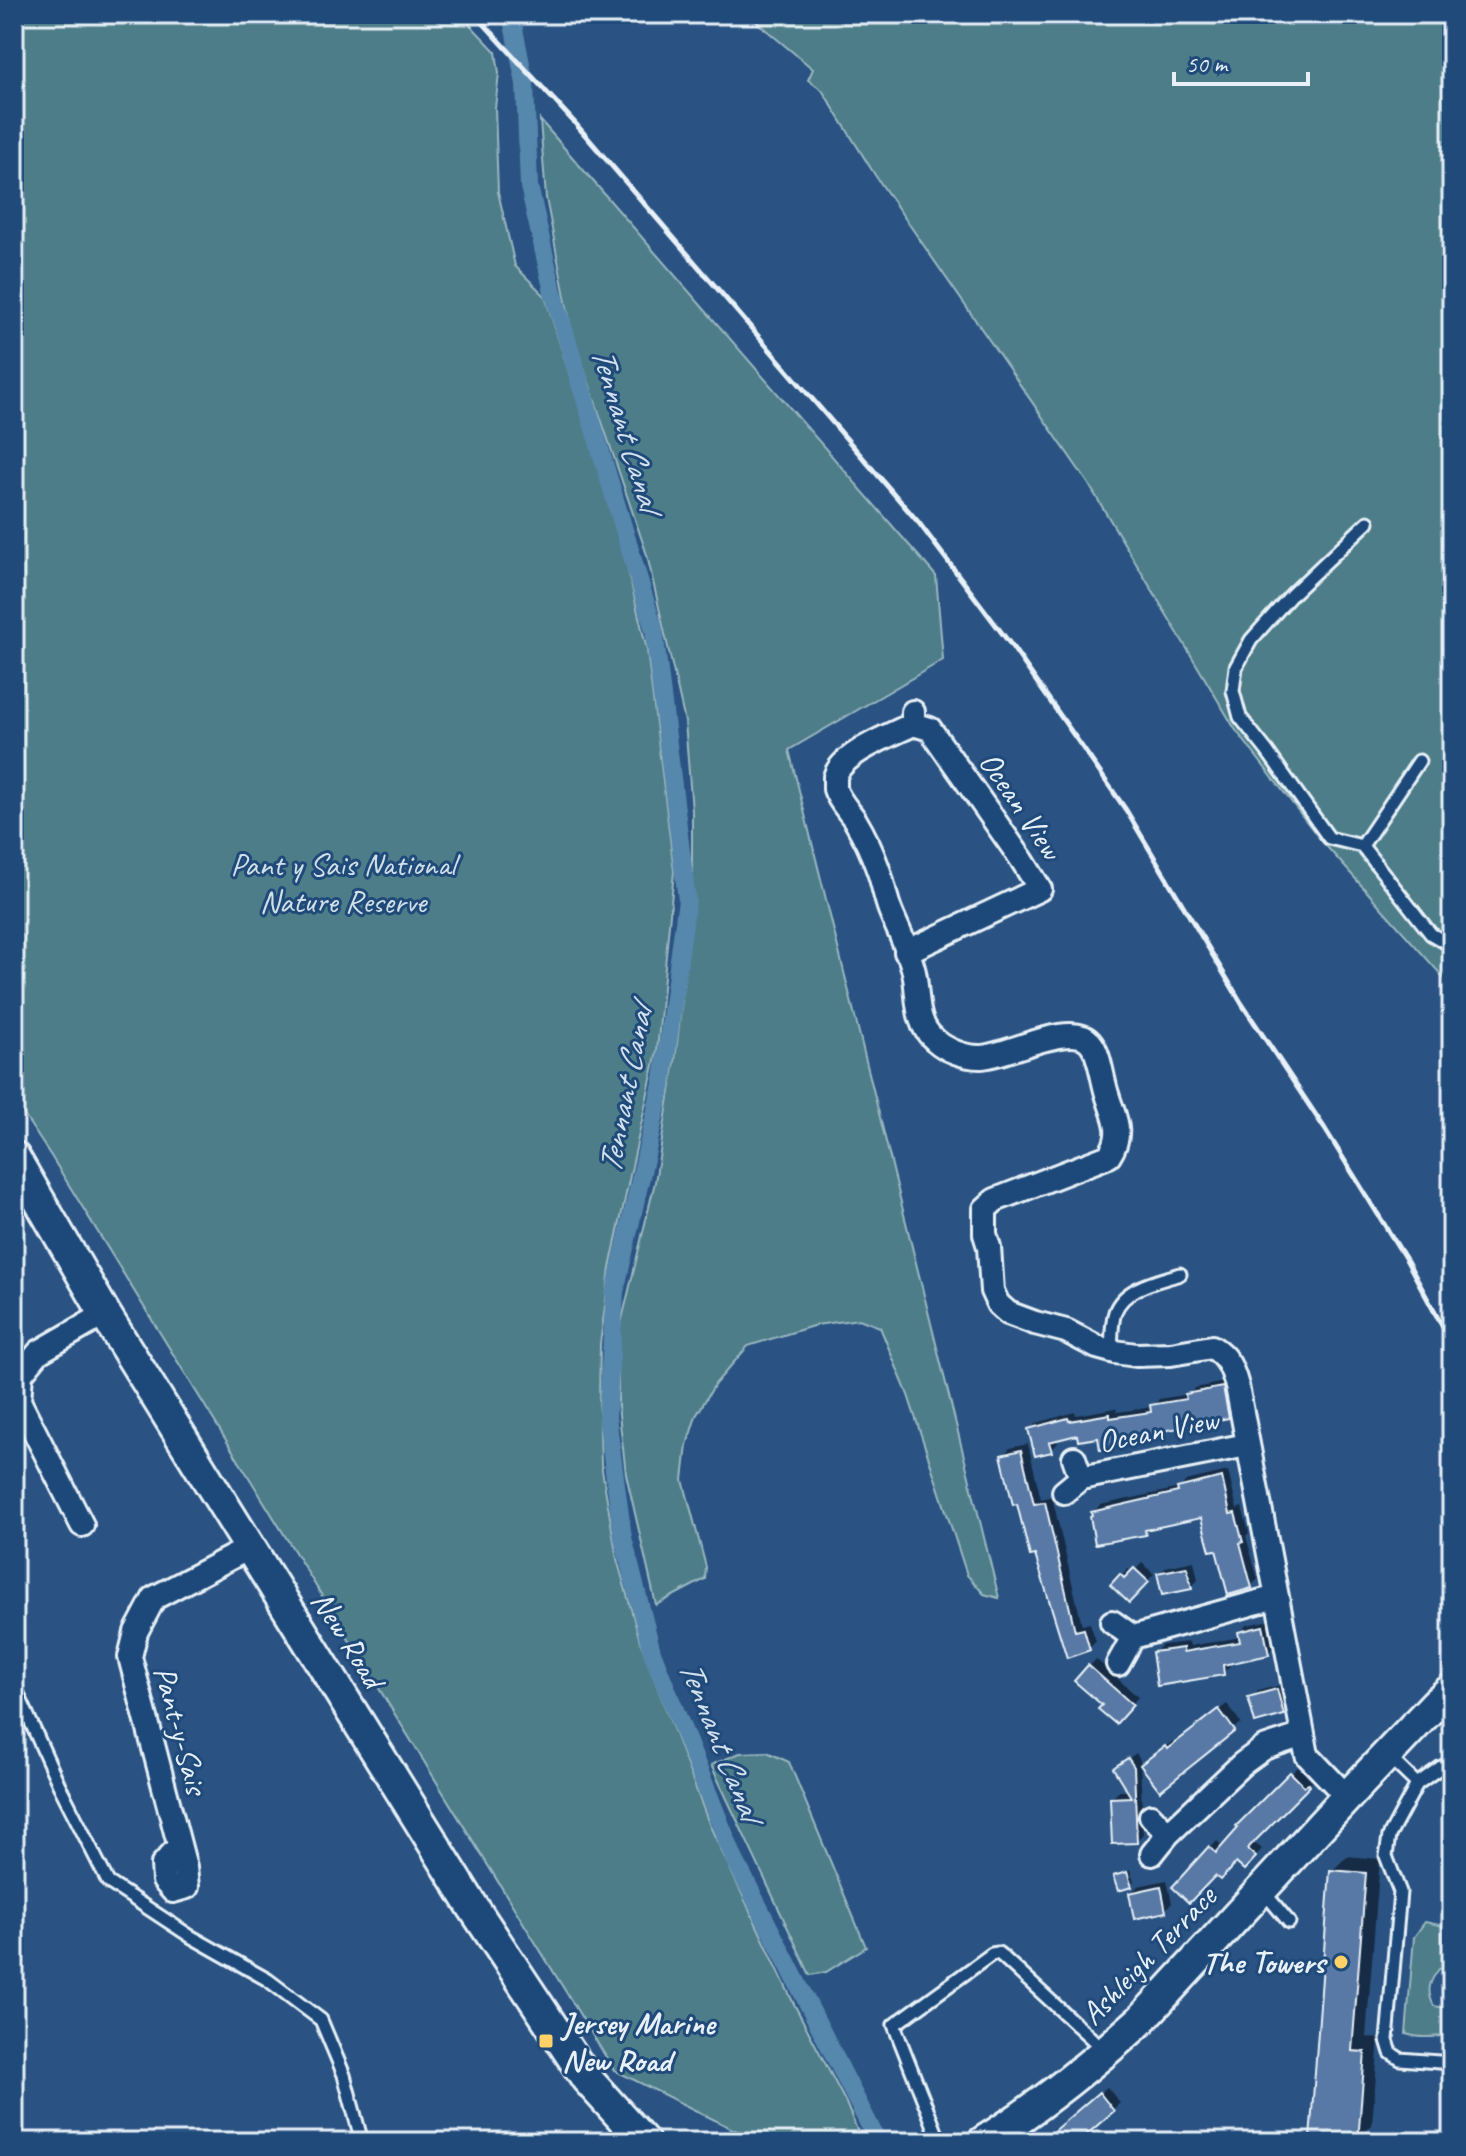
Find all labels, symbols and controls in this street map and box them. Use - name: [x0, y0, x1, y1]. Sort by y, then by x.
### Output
- scale bar: [1174, 36, 1308, 86]
- text: 50 m: [1186, 49, 1229, 79]
- water label: Tennant Canal: [581, 341, 675, 526]
- street label: Ocean View: [970, 744, 1073, 869]
- park label: Pant y Sais National Nature Reserve: [231, 844, 461, 922]
- water label: Tennant Canal: [587, 992, 664, 1177]
- street label: Ocean View: [1095, 1398, 1224, 1462]
- street label: New Road: [302, 1583, 396, 1700]
- water label: Tennant Canal: [669, 1653, 776, 1836]
- street label: Pant-y-Sais: [144, 1662, 218, 1801]
- street label: Ashleigh Terrace: [1072, 1875, 1227, 2034]
- place label: The Towers: [1203, 1942, 1328, 1983]
- marker: The Towers: [1332, 1953, 1350, 1971]
- place label: Jersey Marine New Road: [560, 2003, 717, 2081]
- marker: Jersey Marine New Road: [537, 2032, 555, 2050]

